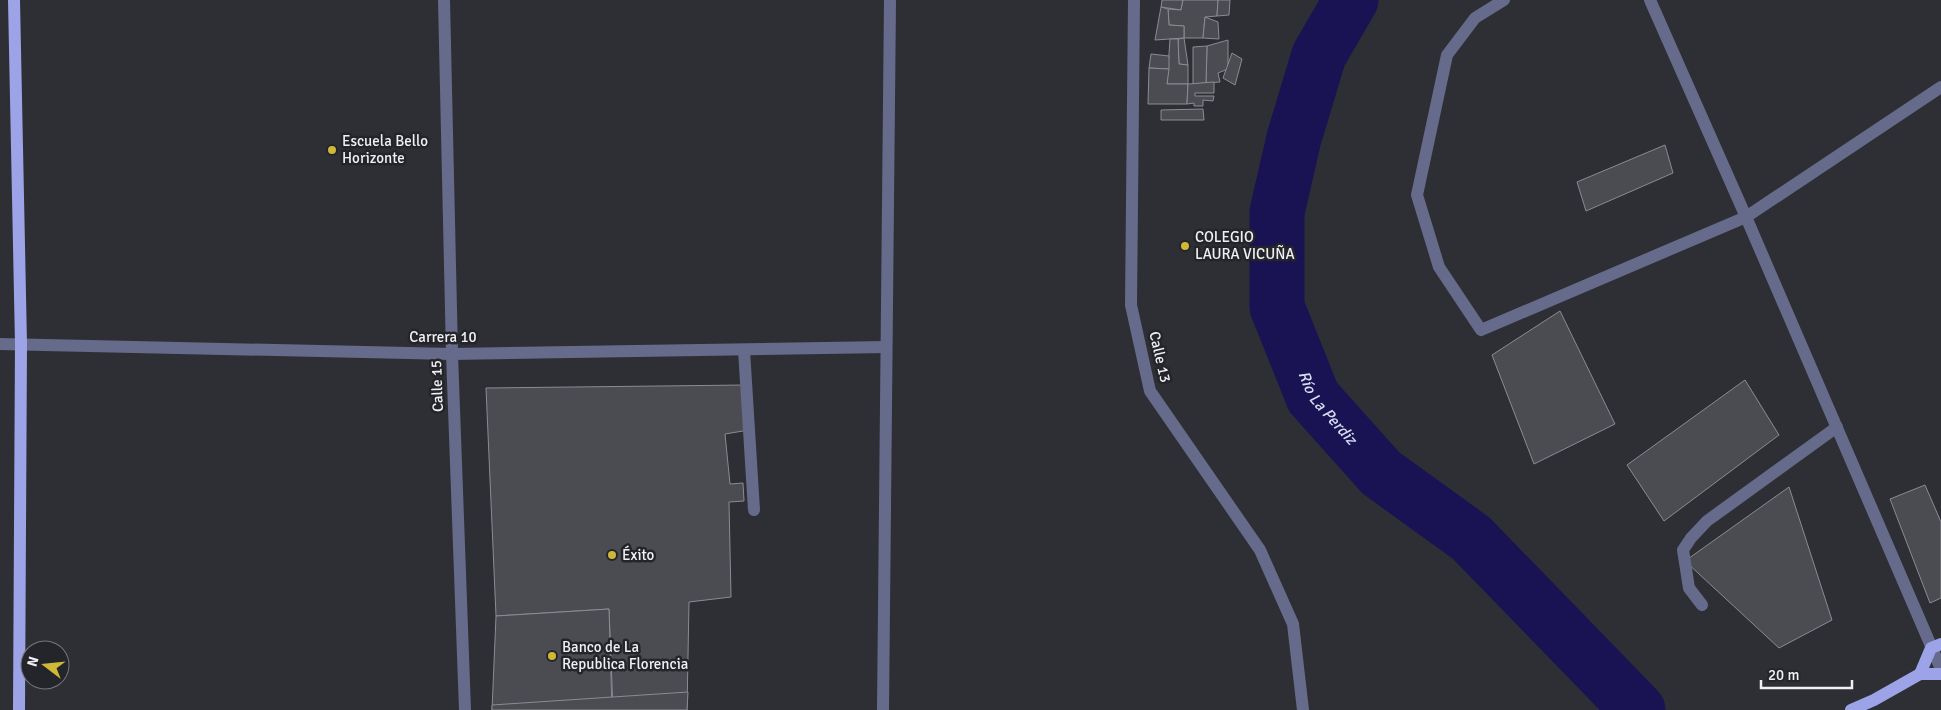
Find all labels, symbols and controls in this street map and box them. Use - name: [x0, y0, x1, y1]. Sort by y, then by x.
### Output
- place label: Escuela Bello Horizonte: [342, 132, 428, 167]
- marker: Escuela Bello Horizonte: [326, 144, 338, 156]
- place label: COLEGIO LAURA VICUÑA: [1195, 228, 1295, 263]
- marker: COLEGIO LAURA VICUÑA: [1179, 240, 1191, 252]
- street label: Carrera 10: [409, 328, 477, 346]
- street label: Calle 13: [1145, 330, 1175, 384]
- street label: Calle 15: [427, 360, 447, 412]
- water label: Río La Perdiz: [1294, 368, 1362, 450]
- place label: Éxito: [622, 545, 655, 564]
- marker: Éxito: [606, 549, 618, 561]
- place label: Banco de La Republica Florencia: [562, 638, 688, 673]
- north arrow: [20, 640, 70, 690]
- marker: Banco de La Republica Florencia: [546, 650, 558, 662]
- text: N: [23, 655, 42, 669]
- scale bar: [1761, 658, 1852, 690]
- text: 20 m: [1768, 666, 1799, 684]

